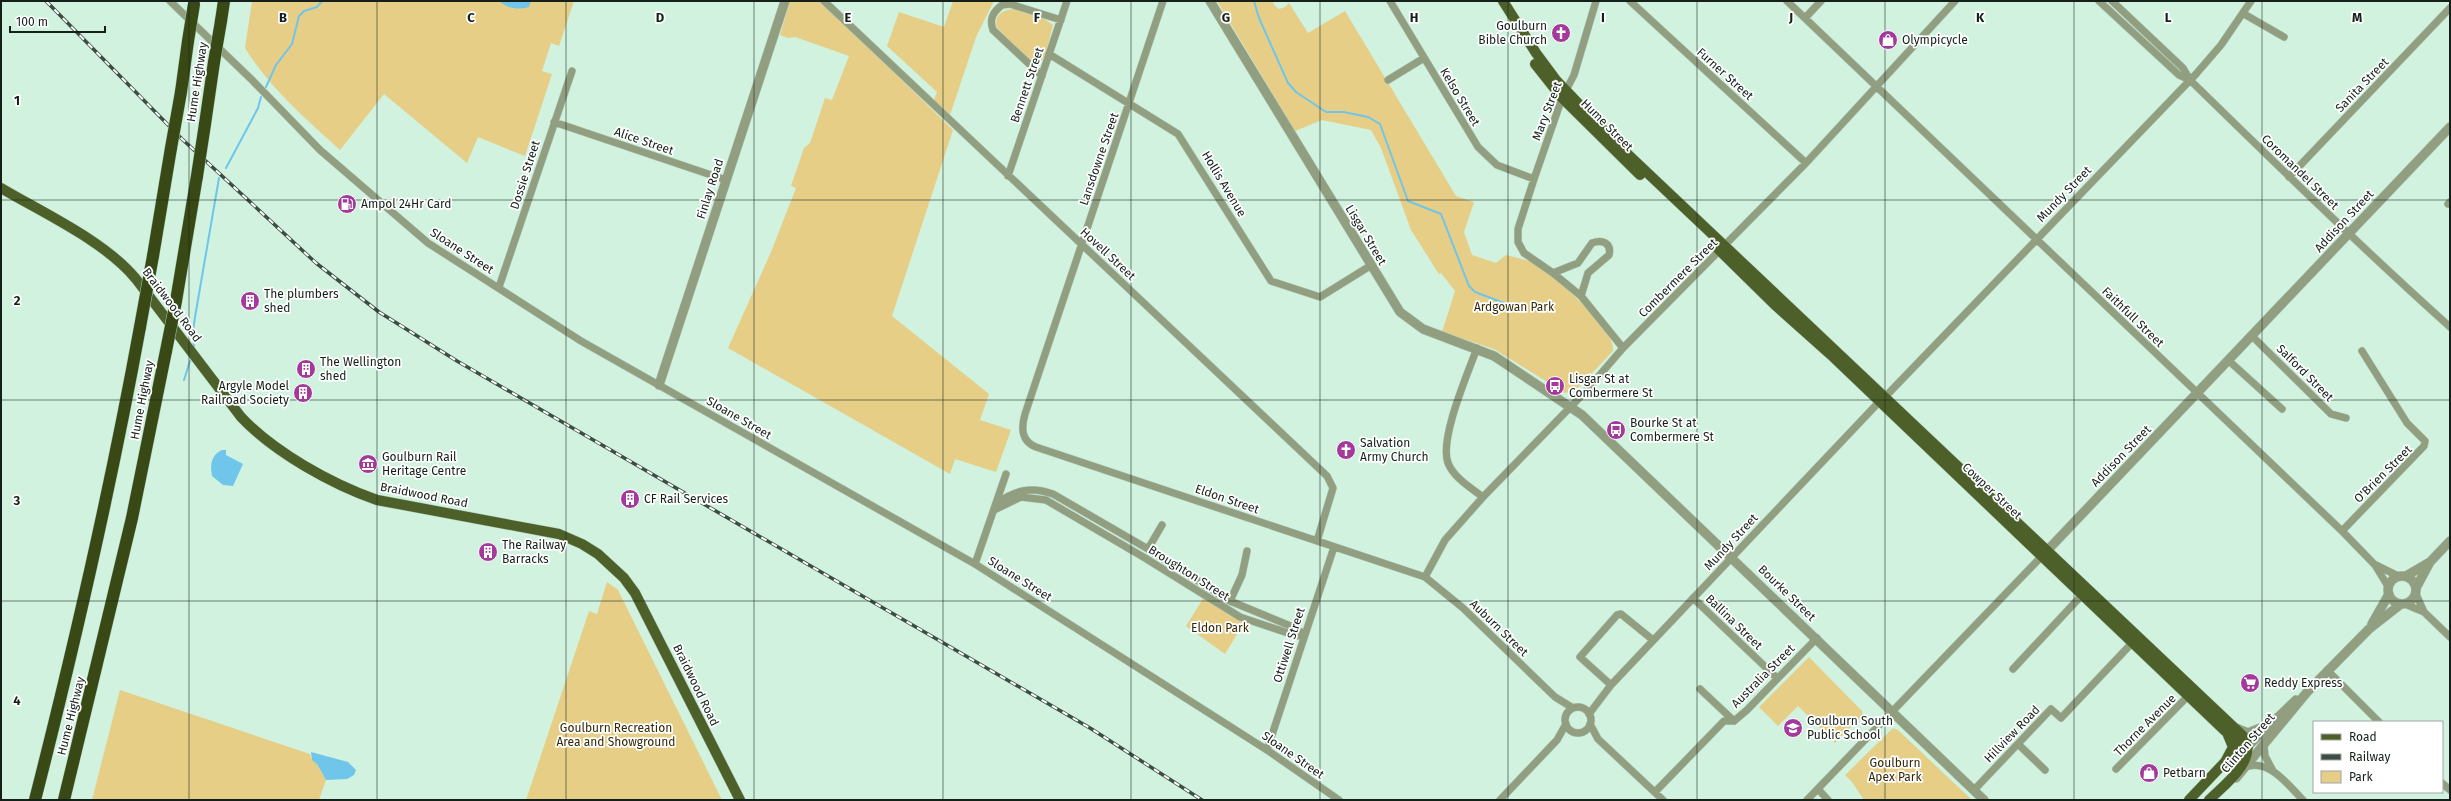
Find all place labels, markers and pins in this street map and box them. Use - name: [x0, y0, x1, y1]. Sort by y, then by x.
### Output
- place label: Goulburn Bible Church: [1478, 19, 1547, 47]
- church icon: Goulburn Bible Church: [1550, 22, 1572, 44]
- shop icon: Olympicycle: [1877, 29, 1899, 51]
- place label: Olympicycle: [1902, 33, 1968, 47]
- fuel station icon: Ampol 24Hr Card: [336, 193, 358, 215]
- place label: Ampol 24Hr Card: [361, 197, 452, 211]
- place label: The plumbers shed: [264, 287, 339, 315]
- building icon: The plumbers shed: [239, 290, 261, 312]
- place label: The Wellington shed: [320, 355, 401, 383]
- building icon: The Wellington shed: [295, 358, 317, 380]
- place label: Lisgar St at Combermere St: [1569, 372, 1653, 400]
- bus stop icon: Lisgar St at Combermere St: [1544, 375, 1566, 397]
- place label: Argyle Model Railroad Society: [201, 379, 289, 407]
- building icon: Argyle Model Railroad Society: [292, 382, 314, 404]
- place label: Bourke St at Combermere St: [1630, 416, 1714, 444]
- bus stop icon: Bourke St at Combermere St: [1605, 419, 1627, 441]
- place label: Salvation Army Church: [1360, 436, 1428, 464]
- church icon: Salvation Army Church: [1335, 439, 1357, 461]
- place label: Goulburn Rail Heritage Centre: [382, 450, 466, 478]
- museum icon: Goulburn Rail Heritage Centre: [357, 453, 379, 475]
- building icon: CF Rail Services: [619, 488, 641, 510]
- place label: CF Rail Services: [644, 492, 729, 506]
- place label: The Railway Barracks: [502, 538, 566, 566]
- building icon: The Railway Barracks: [477, 541, 499, 563]
- supermarket icon: Reddy Express: [2239, 672, 2261, 694]
- place label: Reddy Express: [2264, 676, 2343, 690]
- place label: Goulburn South Public School: [1807, 714, 1893, 742]
- school or university icon: Goulburn South Public School: [1782, 717, 1804, 739]
- shop icon: Petbarn: [2138, 762, 2160, 784]
- place label: Petbarn: [2163, 766, 2206, 780]

